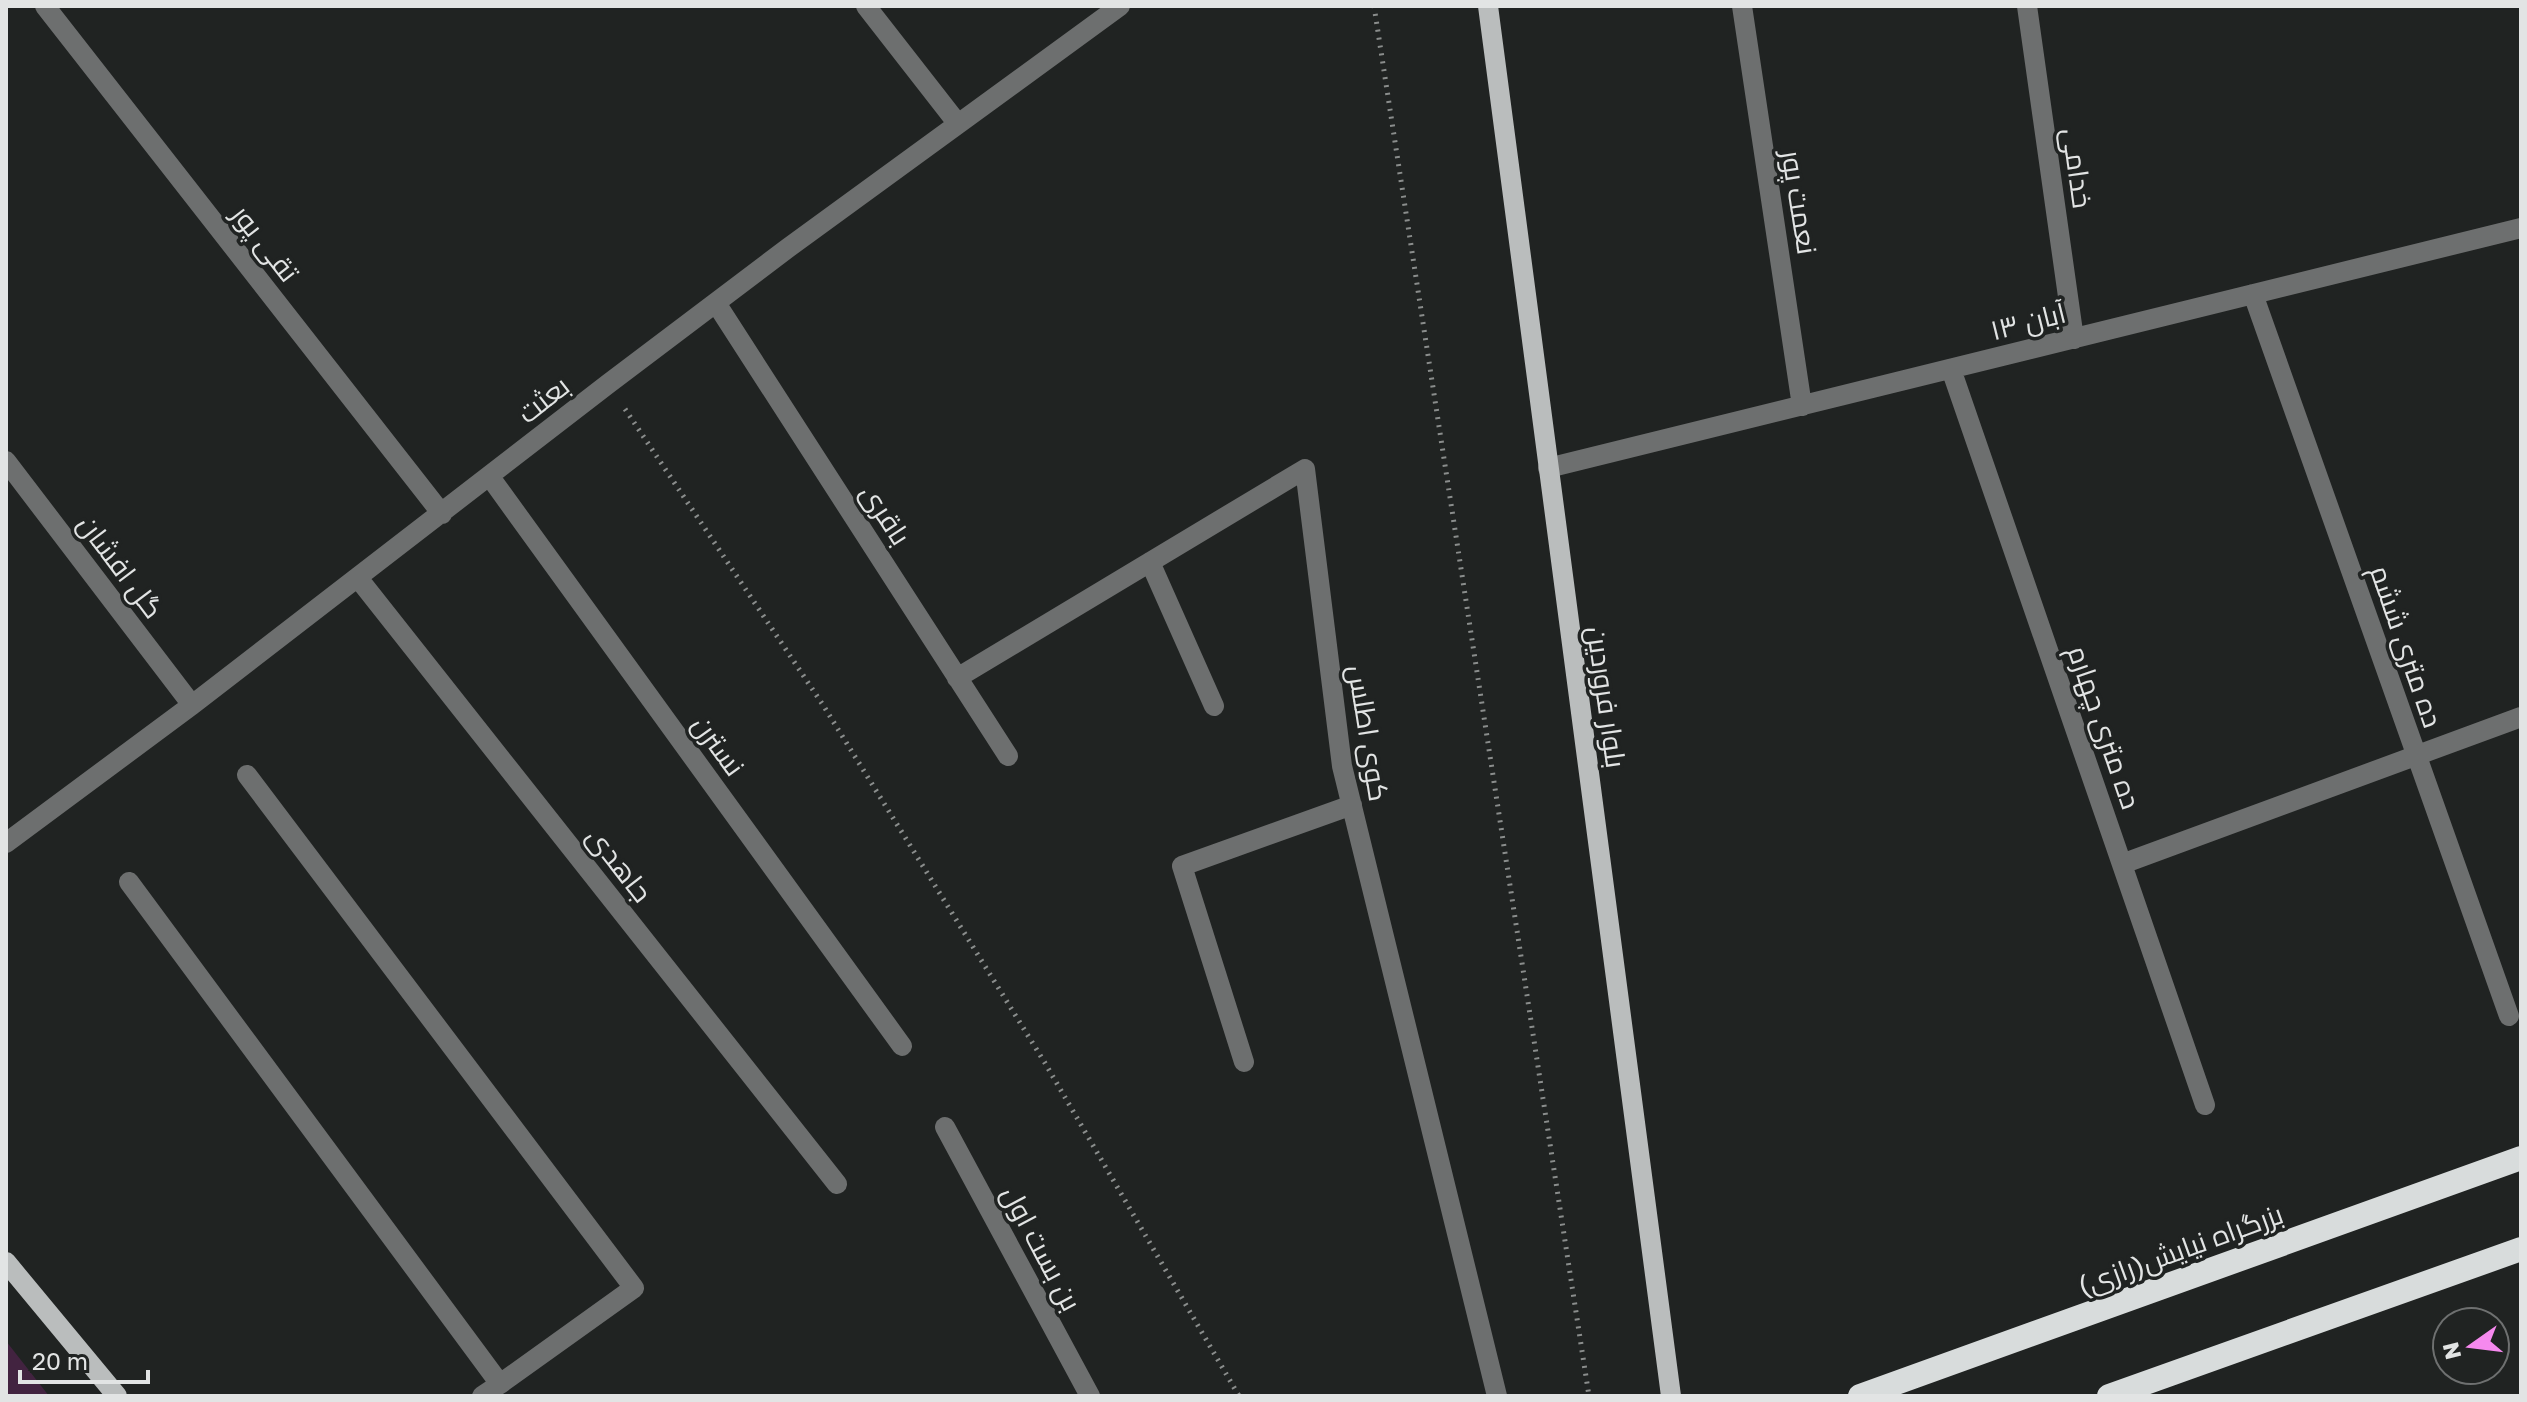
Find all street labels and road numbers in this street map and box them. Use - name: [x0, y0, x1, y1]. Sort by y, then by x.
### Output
- street label: خدامی: [2055, 126, 2100, 210]
- street label: نعمت پور: [1772, 146, 1825, 257]
- street label: تقی پور: [222, 197, 306, 290]
- street label: ۱۳ آبان: [1987, 296, 2070, 347]
- street label: بعثت: [511, 369, 575, 429]
- street label: باقری: [853, 477, 918, 551]
- street label: گل افشان: [71, 508, 171, 625]
- street label: ده متری ششم: [2360, 561, 2450, 733]
- street label: بلوار فروردین: [1580, 624, 1633, 770]
- street label: ده متری چهارم: [2058, 641, 2148, 814]
- street label: کوی اطلس: [1341, 662, 1396, 804]
- street label: نسترن: [685, 708, 752, 782]
- street label: جاهدی: [580, 820, 660, 909]
- street label: بن بست اول: [994, 1180, 1089, 1317]
- street label: بزرگراه نیایش(رازی): [2073, 1196, 2288, 1302]

